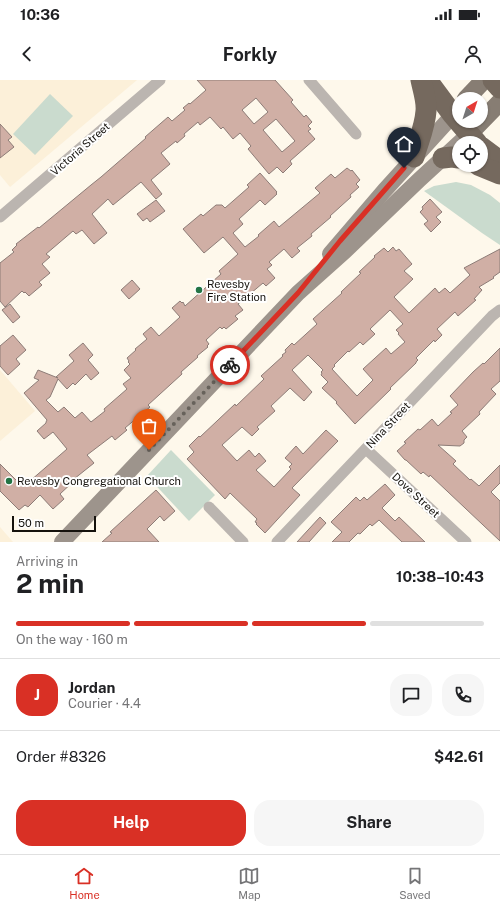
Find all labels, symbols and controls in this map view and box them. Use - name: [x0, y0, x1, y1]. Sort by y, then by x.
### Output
- text: 10:36: [20, 6, 60, 23]
- icon: back: [16, 43, 38, 65]
- icon: person: [462, 43, 484, 65]
- text: Forkly: [223, 44, 277, 65]
- north arrow: [452, 92, 488, 128]
- map controls: [452, 92, 488, 172]
- street label: Victoria Street: [48, 120, 112, 178]
- pin: [387, 127, 421, 168]
- icon: home: [393, 133, 415, 155]
- button: locate: [452, 136, 488, 172]
- place label: Revesby Fire Station: [207, 278, 266, 303]
- marker: Revesby Fire Station: [194, 285, 204, 295]
- courier: [210, 345, 250, 385]
- icon: bike: [219, 354, 241, 376]
- street label: Nina Street: [364, 400, 412, 450]
- pin: [132, 409, 166, 450]
- icon: bag: [138, 415, 160, 437]
- street label: Dove Street: [390, 470, 442, 520]
- place label: Revesby Congregational Church: [17, 475, 181, 487]
- marker: Revesby Congregational Church: [4, 476, 14, 486]
- scale bar: [12, 514, 96, 533]
- text: 50 m: [18, 517, 44, 529]
- text: Arriving in: [16, 554, 78, 569]
- text: 2 min: [16, 568, 84, 599]
- text: 10:38–10:43: [396, 568, 484, 585]
- text: On the way · 160 m: [16, 632, 128, 647]
- button: chat: [390, 674, 432, 716]
- button: phone: [442, 674, 484, 716]
- text: Jordan: [68, 679, 115, 696]
- text: J: [34, 686, 40, 703]
- text: Courier · 4.4: [68, 696, 141, 711]
- text: Order #8326: [16, 748, 106, 765]
- text: $42.61: [434, 748, 484, 765]
- button: Help: [16, 800, 246, 846]
- button: Share: [254, 800, 484, 846]
- tab: Home: [69, 865, 100, 901]
- tab: Map: [238, 865, 261, 901]
- tab: Saved: [399, 865, 431, 901]

